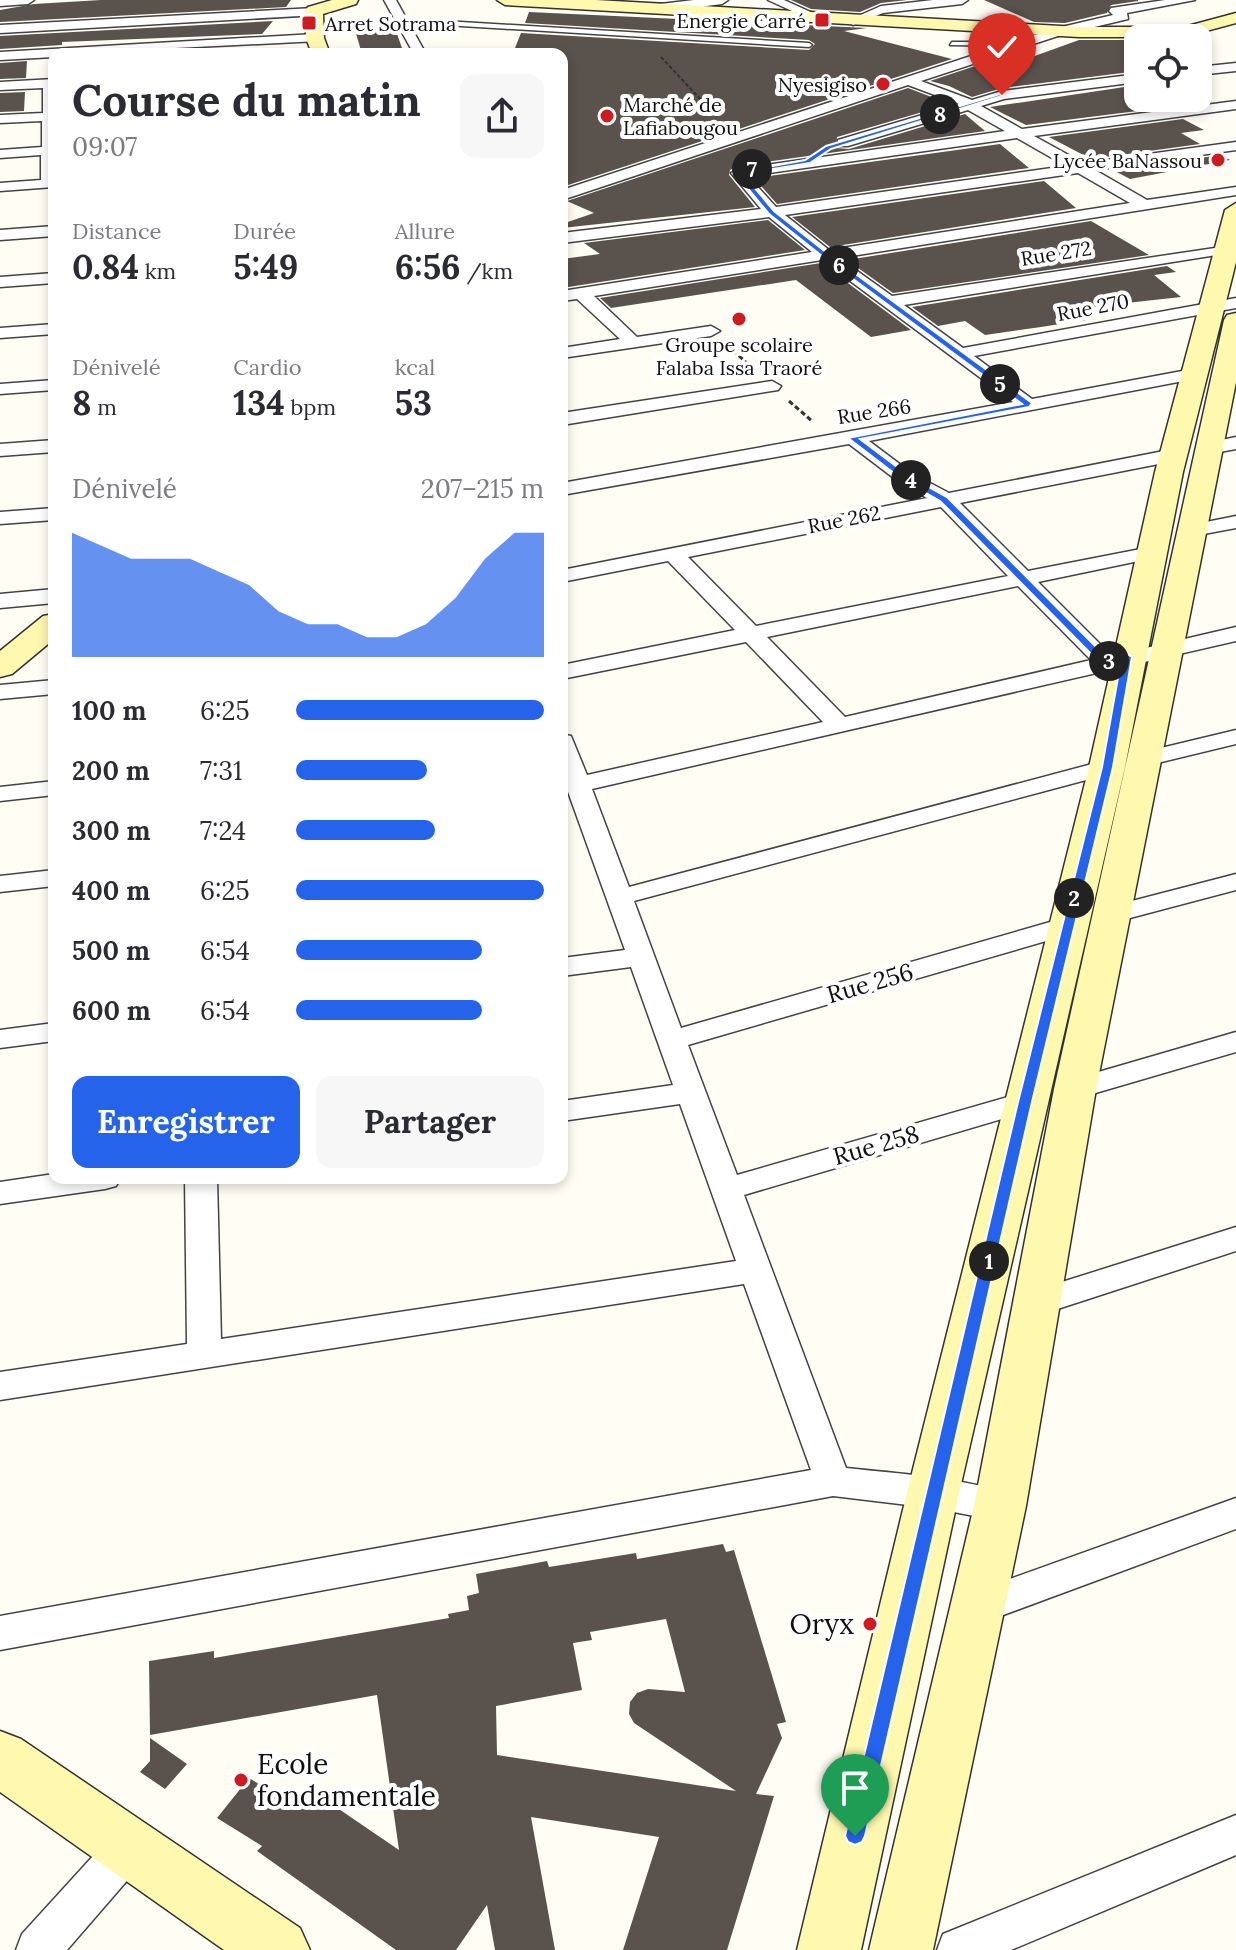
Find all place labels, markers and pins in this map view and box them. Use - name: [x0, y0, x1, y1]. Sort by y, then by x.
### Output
- place label: Energie Carré: [676, 8, 806, 33]
- place label: Arret Sotrama: [324, 11, 456, 36]
- marker: Energie Carré: [813, 11, 831, 29]
- pin: [968, 13, 1036, 95]
- marker: Arret Sotrama: [300, 14, 318, 32]
- place label: Nyesigiso: [778, 72, 867, 97]
- marker: Nyesigiso: [874, 75, 892, 93]
- place label: Marché de Lafiabougou: [623, 92, 738, 140]
- pin: 8: [920, 94, 960, 134]
- marker: Marché de Lafiabougou: [598, 107, 616, 125]
- place label: Lycée BaNassou: [1053, 148, 1202, 173]
- pin: 7: [732, 149, 772, 189]
- marker: Lycée BaNassou: [1209, 151, 1227, 169]
- pin: 6: [819, 245, 859, 285]
- marker: Groupe scolaire Falaba Issa Traoré: [730, 310, 748, 328]
- place label: Groupe scolaire Falaba Issa Traoré: [656, 332, 822, 380]
- pin: 5: [980, 364, 1020, 404]
- pin: 4: [891, 460, 931, 500]
- pin: 3: [1089, 641, 1129, 681]
- pin: 2: [1054, 878, 1094, 918]
- pin: 1: [969, 1241, 1009, 1281]
- place label: Oryx: [790, 1606, 854, 1642]
- marker: Oryx: [861, 1615, 879, 1633]
- place label: Ecole fondamentale: [257, 1746, 436, 1814]
- pin: [821, 1754, 889, 1836]
- marker: Ecole fondamentale: [232, 1771, 250, 1789]

